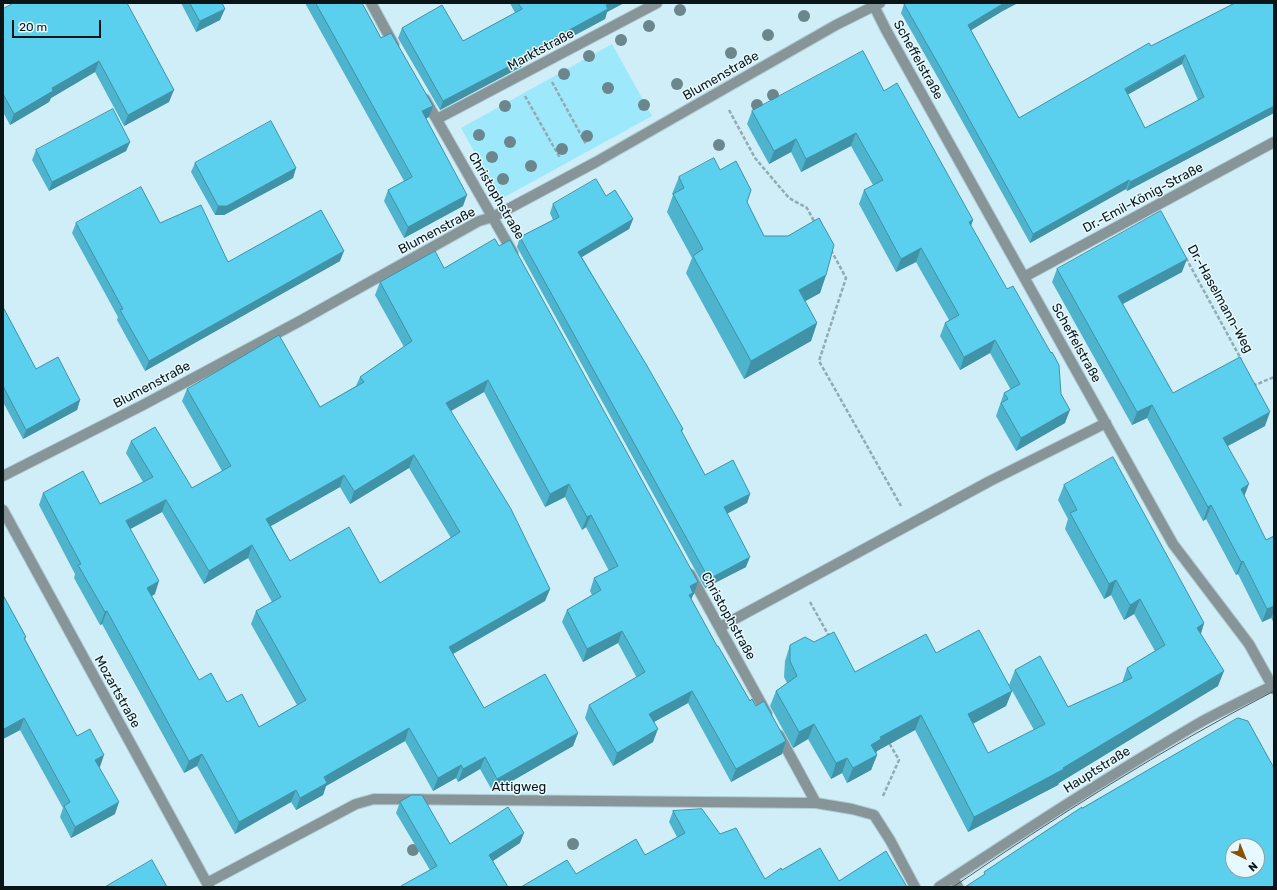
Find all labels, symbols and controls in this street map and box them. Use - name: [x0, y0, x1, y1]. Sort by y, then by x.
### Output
- scale bar: [14, 12, 103, 38]
- street label: Scheffelstraße: [890, 18, 946, 102]
- text: 20 m: [19, 20, 47, 34]
- street label: Marktstraße: [505, 26, 577, 74]
- street label: Blumenstraße: [680, 48, 762, 104]
- street label: Christophstraße: [465, 150, 527, 242]
- street label: Dr.-Emil-König-Straße: [1080, 160, 1206, 236]
- street label: Blumenstraße: [396, 204, 478, 258]
- street label: Dr.-Haselmann-Weg: [1184, 242, 1256, 356]
- street label: Scheffelstraße: [1048, 301, 1104, 385]
- street label: Blumenstraße: [111, 358, 193, 412]
- street label: Christophstraße: [697, 569, 759, 663]
- street label: Mozartstraße: [91, 653, 143, 731]
- street label: Hauptstraße: [1061, 743, 1133, 797]
- street label: Attigweg: [492, 779, 546, 795]
- north arrow: [1225, 838, 1265, 878]
- text: N: [1246, 859, 1260, 874]

